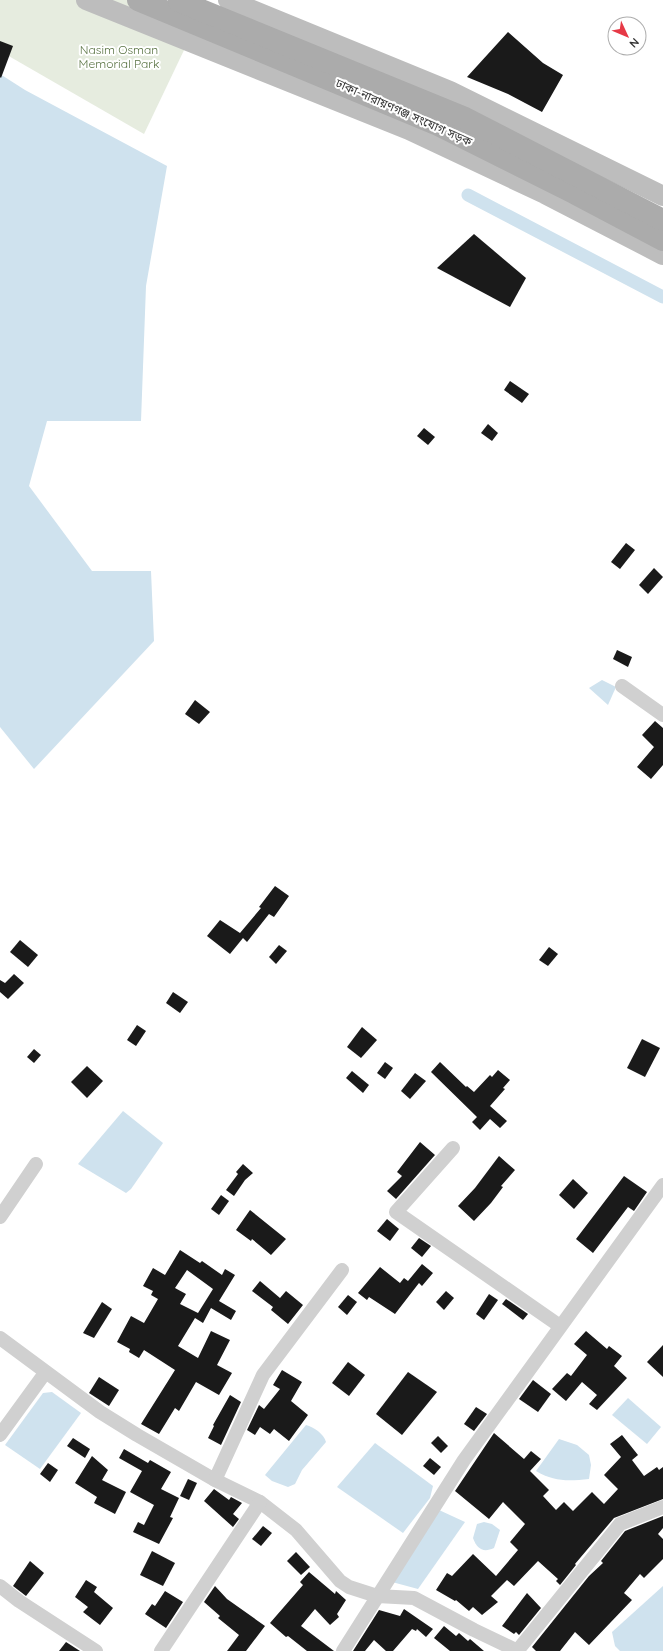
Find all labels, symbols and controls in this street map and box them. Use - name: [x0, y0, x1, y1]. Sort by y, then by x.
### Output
- north arrow: [607, 16, 647, 56]
- text: N: [626, 35, 642, 51]
- park label: Nasim Osman Memorial Park: [79, 42, 159, 71]
- street label: ঢাকা-নারায়ণগঞ্জ সংযোগ সড়ক: [333, 75, 475, 149]

